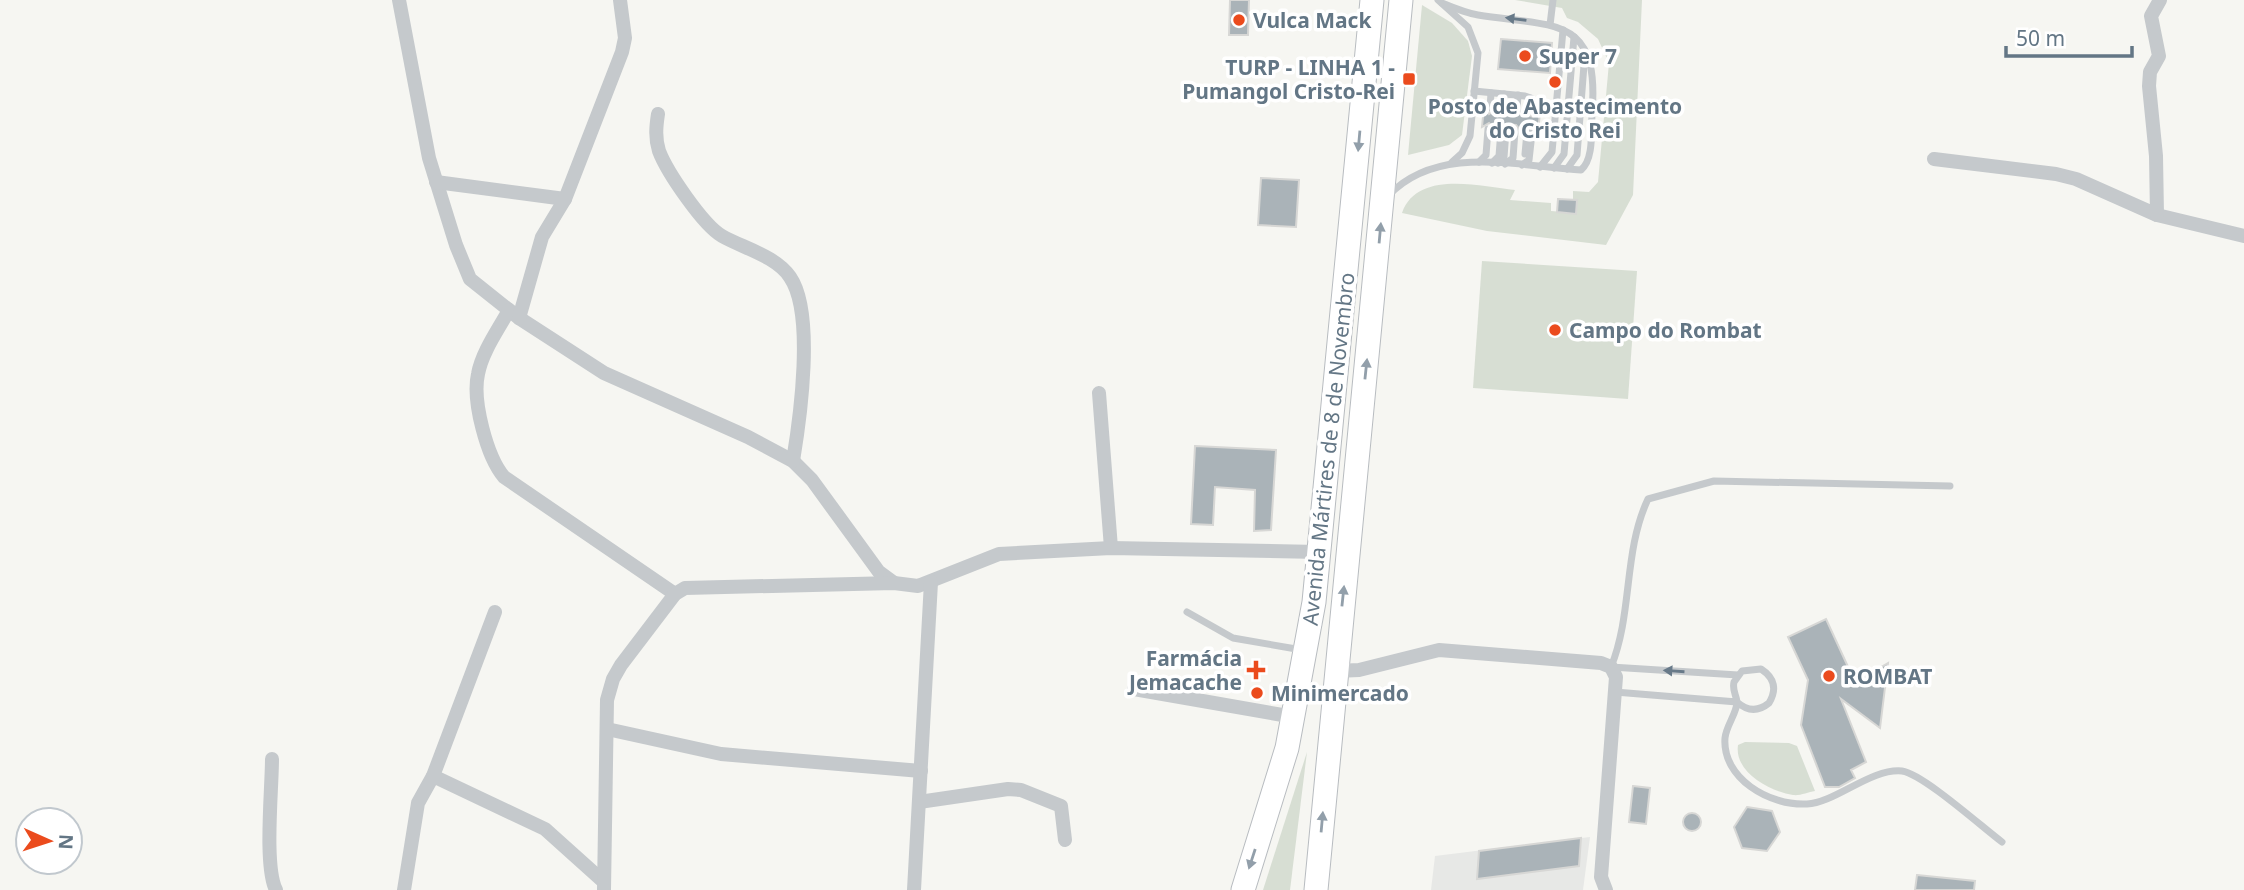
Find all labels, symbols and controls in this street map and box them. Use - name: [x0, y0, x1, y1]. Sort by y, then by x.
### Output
- place label: Vulca Mack: [1253, 6, 1372, 34]
- marker: Vulca Mack: [1231, 12, 1247, 28]
- one-way arrow: [1505, 14, 1527, 25]
- scale bar: [2006, 14, 2132, 58]
- text: 50 m: [2016, 24, 2065, 52]
- place label: Super 7: [1539, 42, 1617, 70]
- marker: Super 7: [1517, 48, 1533, 64]
- place label: TURP - LINHA 1 - Pumangol Cristo-Rei: [1182, 53, 1395, 105]
- marker: TURP - LINHA 1 - Pumangol Cristo-Rei: [1401, 71, 1417, 87]
- marker: Posto de Abastecimento do Cristo Rei: [1547, 74, 1563, 90]
- place label: Posto de Abastecimento do Cristo Rei: [1428, 92, 1682, 144]
- one-way arrow: [1353, 130, 1364, 152]
- one-way arrow: [1375, 222, 1386, 244]
- street label: Avenida Mártires de 8 de Novembro: [1296, 271, 1360, 627]
- place label: Campo do Rombat: [1569, 316, 1762, 344]
- marker: Campo do Rombat: [1547, 322, 1563, 338]
- one-way arrow: [1361, 358, 1372, 380]
- one-way arrow: [1338, 584, 1349, 606]
- place label: Farmácia Jemacache: [1127, 644, 1242, 696]
- marker: Farmácia Jemacache: [1248, 662, 1264, 678]
- place label: ROMBAT: [1843, 662, 1932, 690]
- one-way arrow: [1663, 665, 1685, 676]
- marker: ROMBAT: [1821, 668, 1837, 684]
- place label: Minimercado: [1271, 679, 1409, 707]
- marker: Minimercado: [1249, 685, 1265, 701]
- north arrow: [14, 806, 84, 876]
- one-way arrow: [1317, 811, 1328, 833]
- text: N: [53, 833, 79, 850]
- one-way arrow: [1247, 849, 1257, 870]

